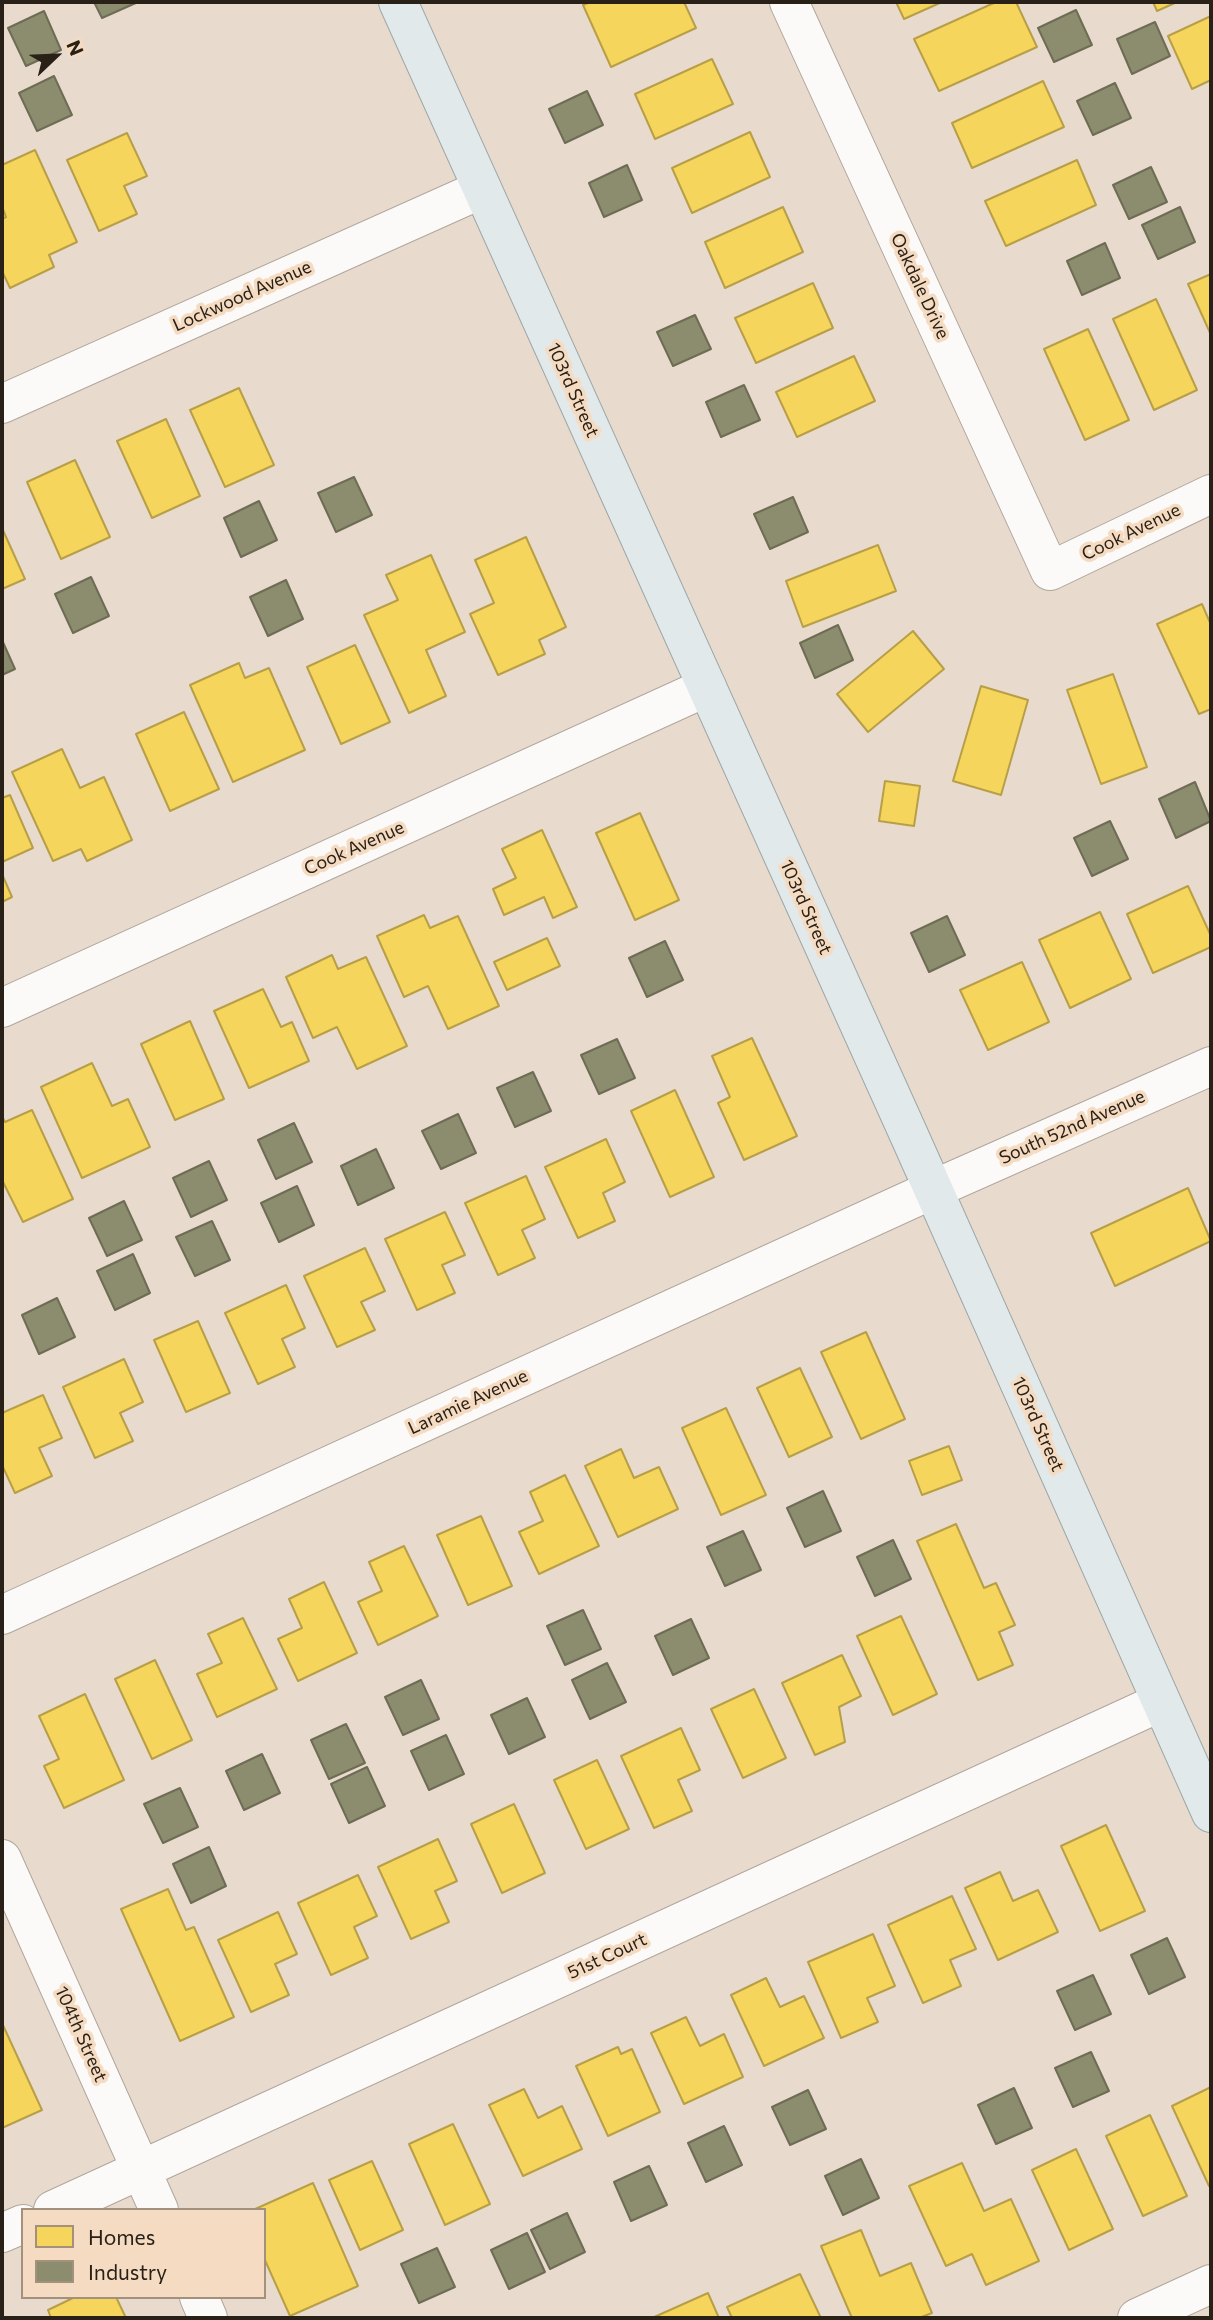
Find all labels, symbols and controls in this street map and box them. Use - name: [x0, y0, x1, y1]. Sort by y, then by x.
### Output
- north arrow: [21, 21, 91, 91]
- text: N: [62, 37, 89, 59]
- street label: Oakdale Drive: [886, 230, 954, 342]
- street label: Lockwood Avenue: [169, 256, 315, 336]
- street label: 103rd Street: [543, 339, 603, 441]
- street label: Cook Avenue: [1078, 499, 1184, 565]
- street label: Cook Avenue: [301, 816, 407, 880]
- street label: 103rd Street: [776, 856, 836, 958]
- street label: South 52nd Avenue: [996, 1085, 1148, 1169]
- street label: Laramie Avenue: [405, 1365, 531, 1439]
- street label: 103rd Street: [1008, 1373, 1068, 1475]
- street label: 51st Court: [564, 1928, 650, 1984]
- street label: 104th Street: [50, 1983, 112, 2085]
- legend: [21, 2208, 266, 2299]
- text: Homes: [88, 2224, 155, 2249]
- text: Industry: [88, 2259, 167, 2284]

